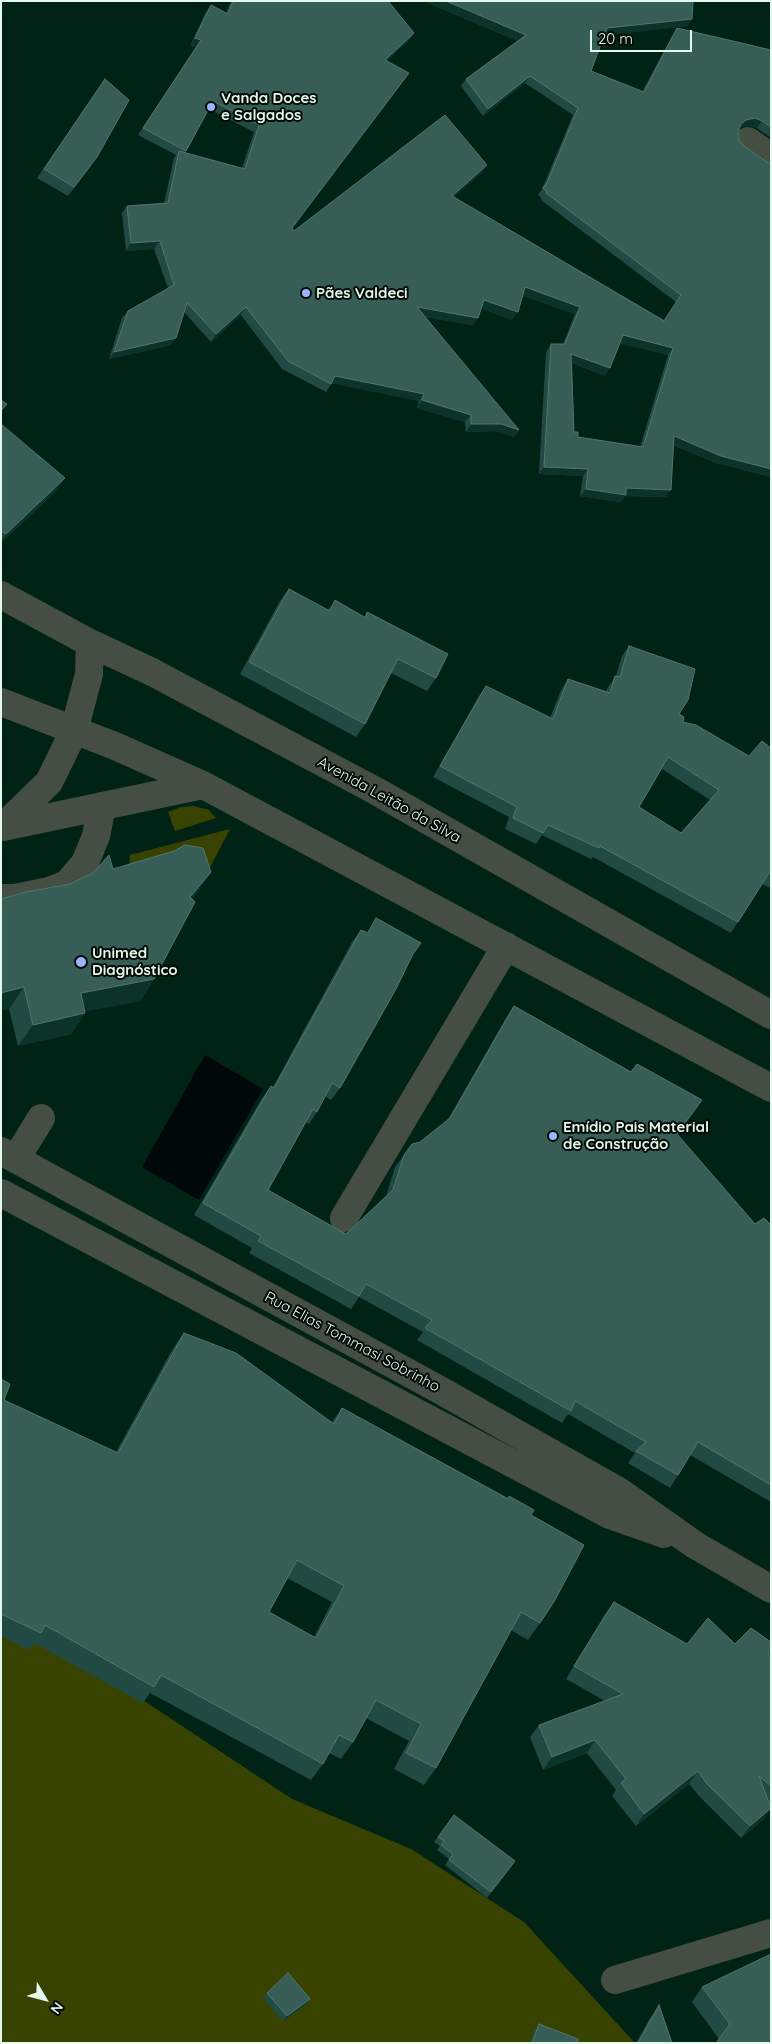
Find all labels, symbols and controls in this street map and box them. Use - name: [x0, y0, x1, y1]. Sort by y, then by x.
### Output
- scale bar: [592, 20, 694, 52]
- text: 20 m: [598, 29, 633, 48]
- place label: Vanda Doces e Salgados: [221, 89, 316, 124]
- marker: Vanda Doces e Salgados: [205, 101, 217, 113]
- place label: Pães Valdeci: [316, 284, 408, 302]
- marker: Pães Valdeci: [300, 287, 312, 299]
- street label: Avenida Leitão da Silva: [314, 753, 464, 847]
- place label: Unimed Diagnóstico: [92, 944, 178, 979]
- marker: Unimed Diagnóstico: [74, 955, 88, 969]
- place label: Emídio Pais Material de Construção: [563, 1118, 709, 1153]
- marker: Emídio Pais Material de Construção: [547, 1130, 559, 1142]
- street label: Rua Elias Tommasi Sobrinho: [261, 1288, 443, 1396]
- north arrow: [20, 1974, 70, 2024]
- text: N: [47, 1998, 67, 2018]

